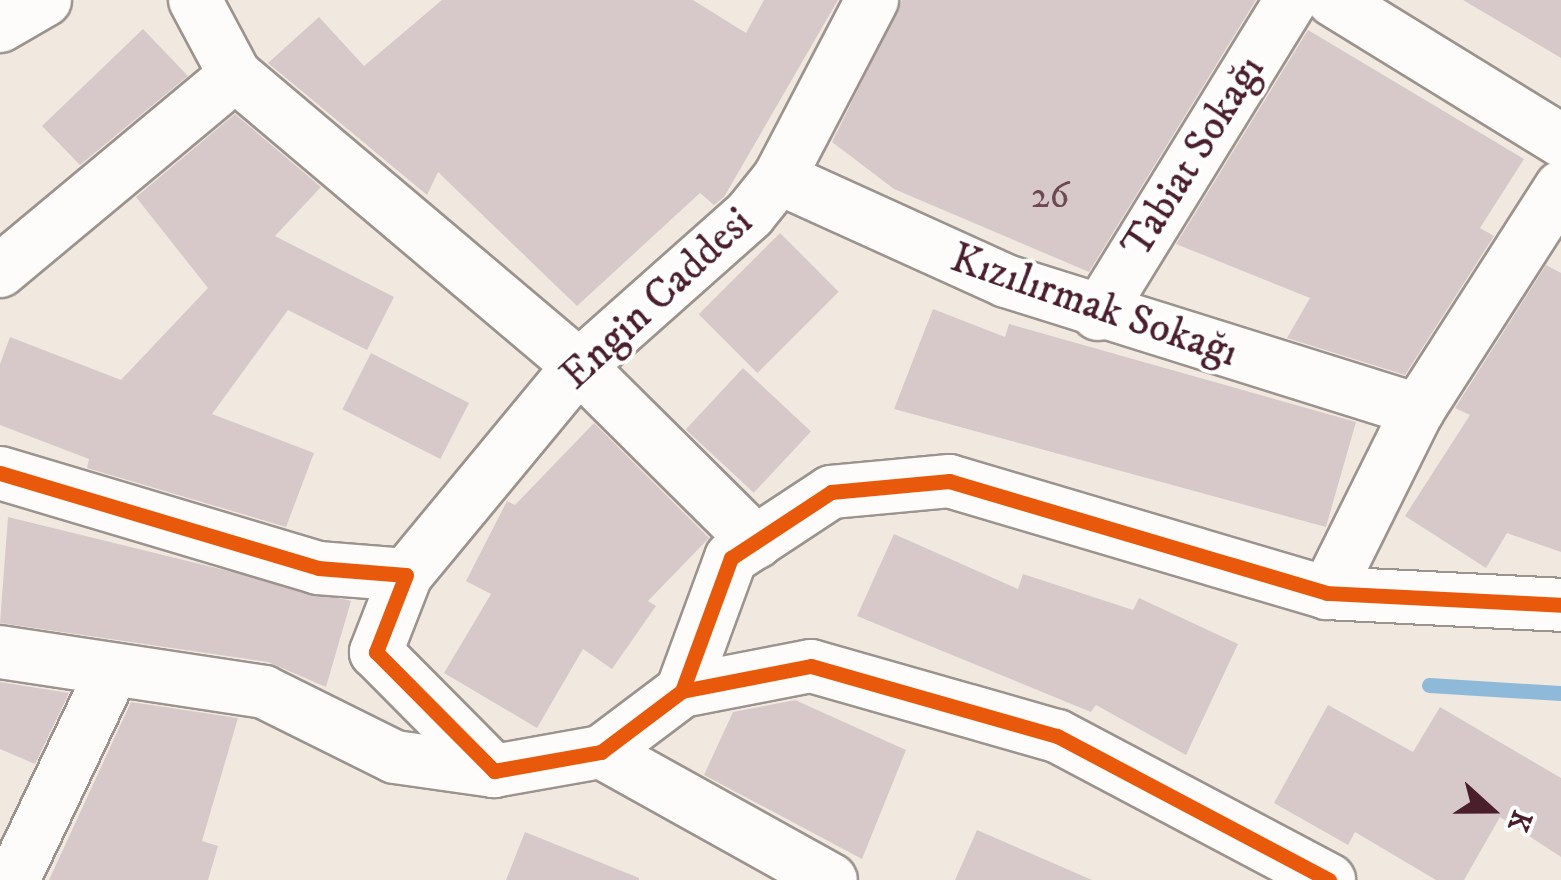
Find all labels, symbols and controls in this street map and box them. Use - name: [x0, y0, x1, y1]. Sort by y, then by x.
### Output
- street label: Tabiat Sokağı: [1112, 47, 1276, 267]
- house number: 26: [1031, 174, 1069, 220]
- street label: Engin Caddesi: [551, 197, 763, 401]
- street label: Kızılırmak Sokağı: [944, 233, 1244, 379]
- north arrow: [1441, 760, 1541, 860]
- text: K: [1500, 805, 1539, 836]

